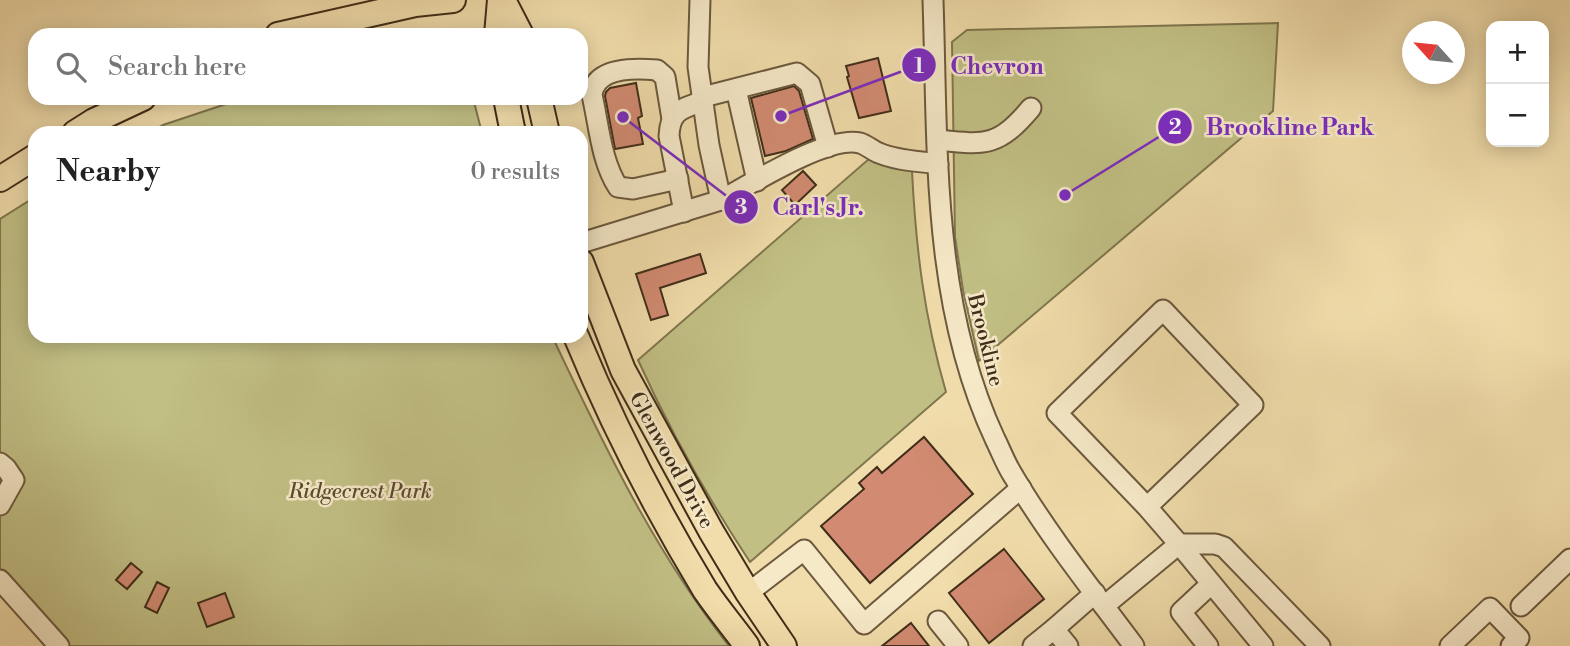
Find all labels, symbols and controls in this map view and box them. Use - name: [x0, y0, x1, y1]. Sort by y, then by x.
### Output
- north arrow: [1402, 21, 1465, 84]
- map controls: [1486, 21, 1549, 147]
- button: +: [1486, 21, 1549, 84]
- search box: [28, 28, 588, 105]
- callout: Chevron: [902, 43, 1058, 87]
- icon: search: [52, 48, 90, 86]
- text: Search here: [108, 51, 247, 83]
- text: Chevron: [950, 53, 1044, 81]
- text: 1: [914, 54, 924, 80]
- button: −: [1486, 84, 1549, 147]
- callout: Brookline Park: [1157, 105, 1388, 149]
- text: Brookline Park: [1206, 114, 1375, 142]
- text: 2: [1168, 115, 1182, 141]
- text: Nearby: [56, 153, 160, 191]
- text: 0 results: [470, 158, 560, 186]
- callout: Carl's Jr.: [723, 185, 878, 229]
- text: Carl's Jr.: [772, 194, 864, 222]
- text: 3: [735, 195, 747, 221]
- street label: Brookline: [961, 290, 1009, 389]
- street label: Glenwood Drive: [623, 388, 719, 533]
- park label: Ridgecrest Park: [287, 479, 432, 505]

